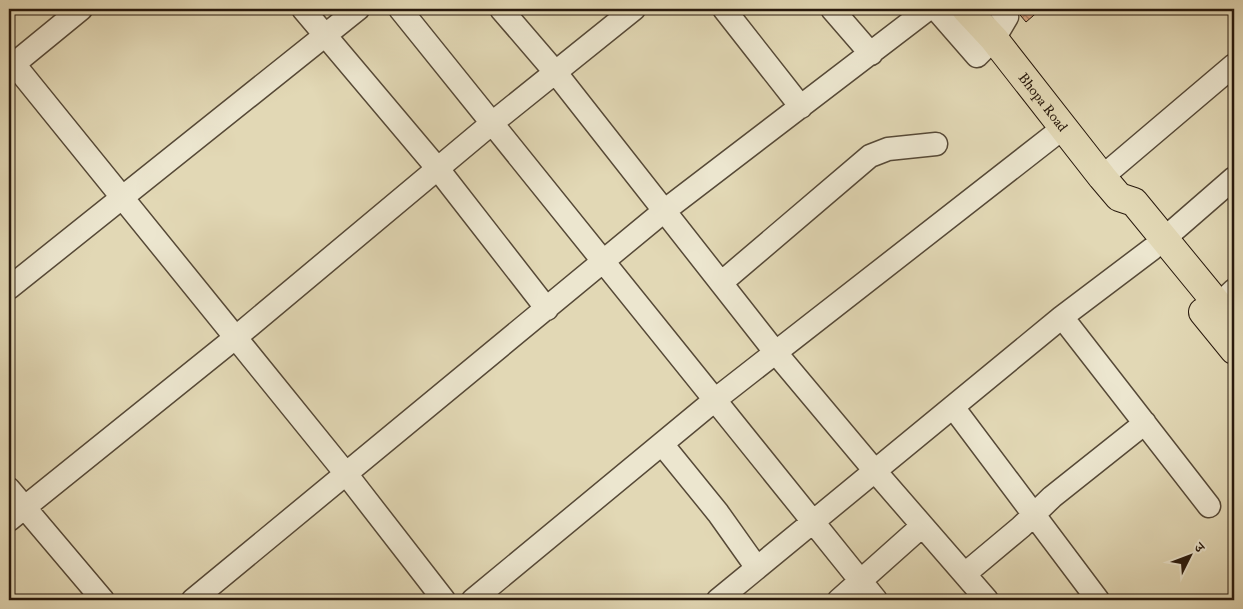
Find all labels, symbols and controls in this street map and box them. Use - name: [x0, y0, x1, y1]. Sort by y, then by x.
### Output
- street label: Bhopa Road: [1015, 69, 1071, 135]
- north arrow: [1166, 532, 1216, 582]
- text: उ: [1190, 539, 1209, 557]

